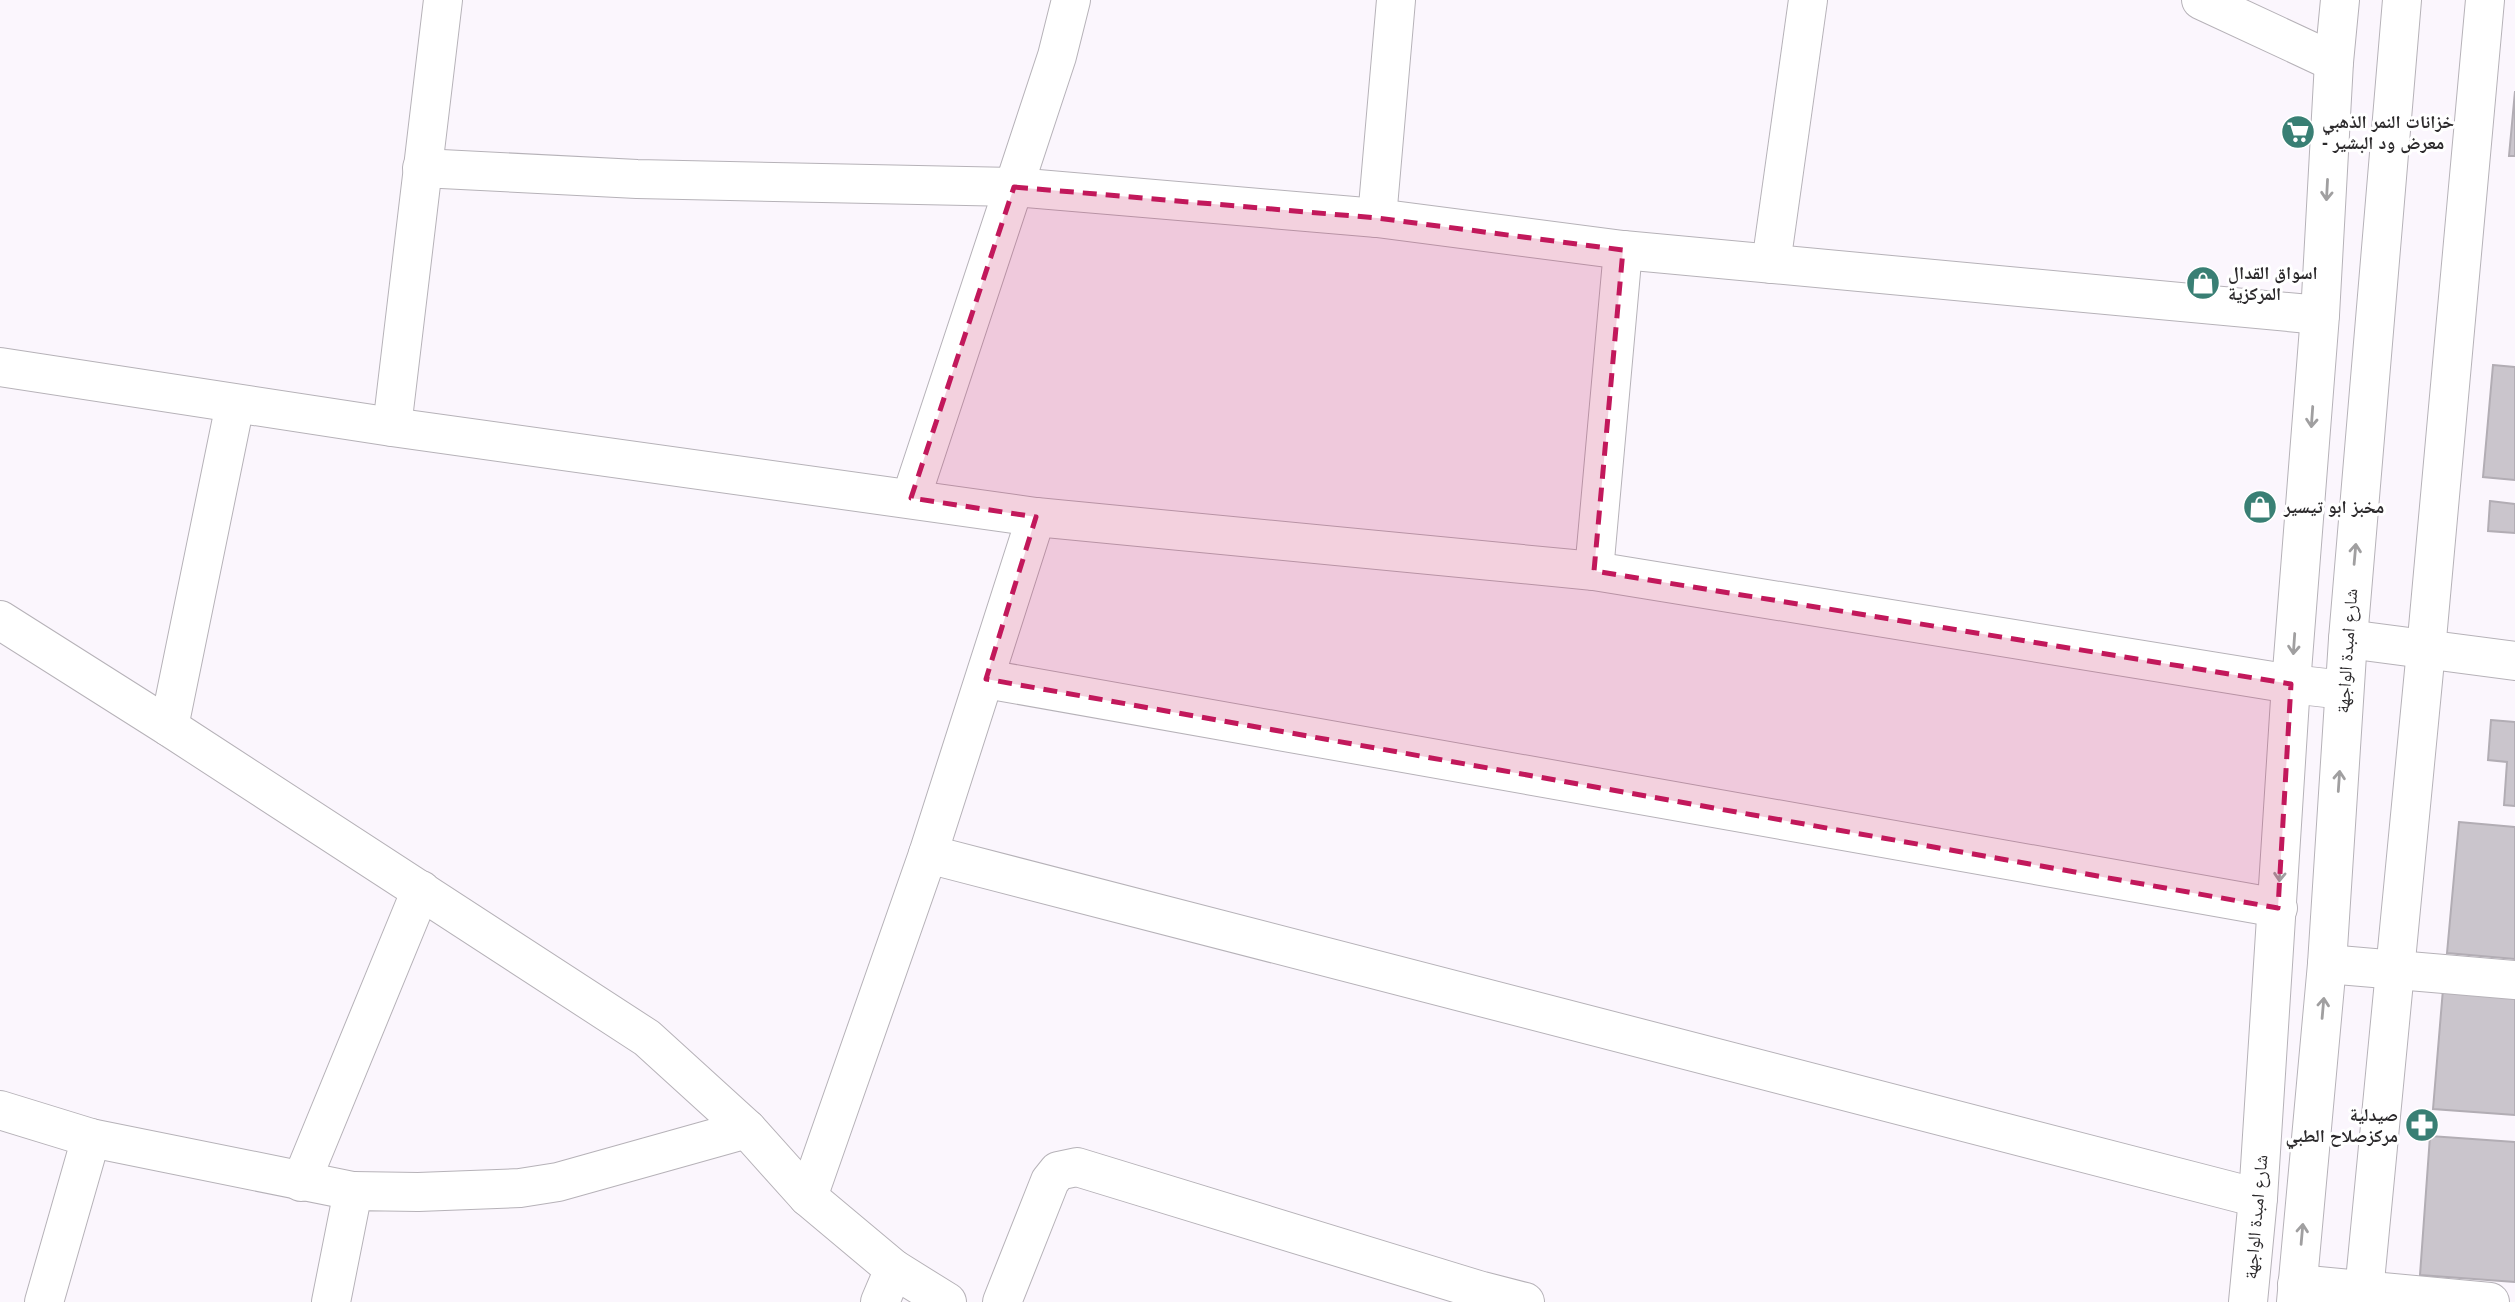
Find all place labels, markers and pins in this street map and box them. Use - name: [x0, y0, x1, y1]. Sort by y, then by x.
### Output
- place label: خزانات النمر الذهبي - معرض ود البشير: [2322, 112, 2454, 154]
- supermarket icon: خزانات النمر الذهبي - معرض ود البشير: [2279, 113, 2317, 151]
- place label: اسواق القدال المركزية: [2228, 263, 2318, 304]
- shop icon: اسواق القدال المركزية: [2184, 264, 2222, 302]
- shop icon: مخبز ابو تيسير: [2241, 488, 2279, 526]
- place label: مخبز ابو تيسير: [2283, 497, 2384, 518]
- place label: صيدلية مركزصلاح الطبي: [2285, 1105, 2398, 1150]
- pharmacy icon: صيدلية مركزصلاح الطبي: [2403, 1106, 2441, 1144]

